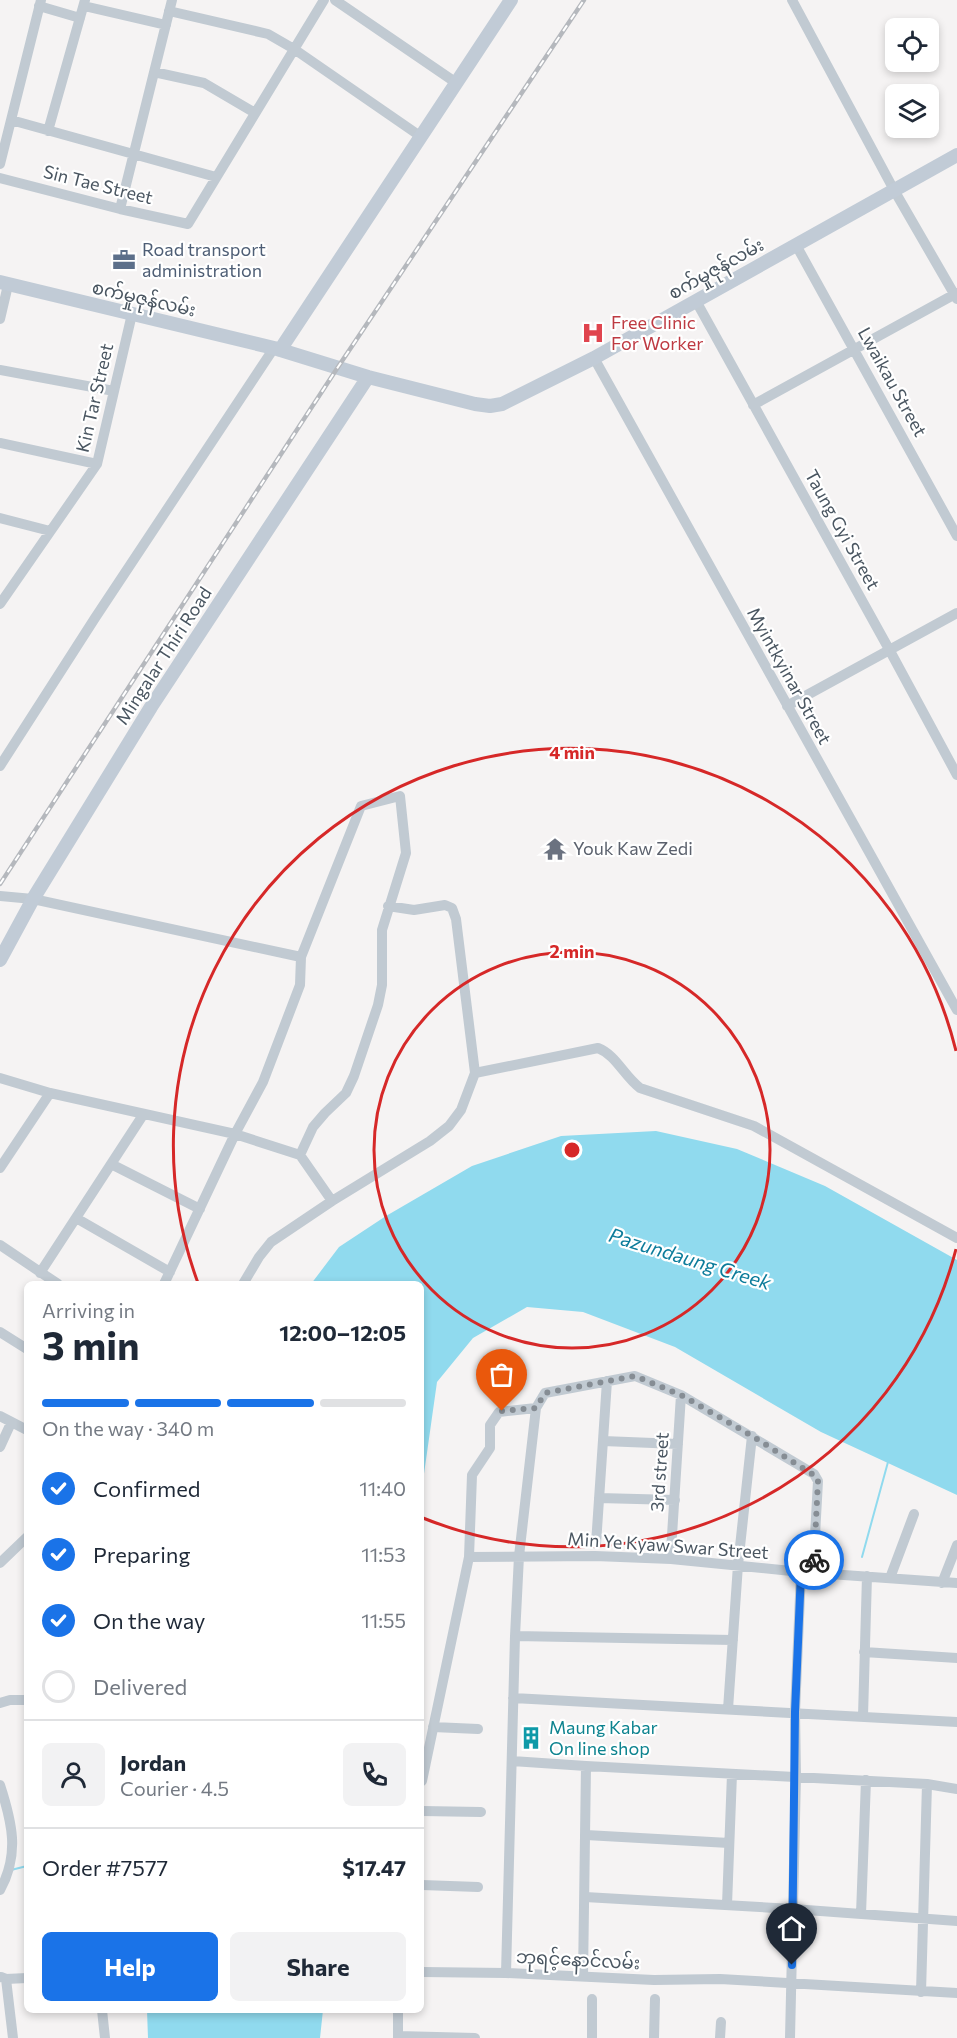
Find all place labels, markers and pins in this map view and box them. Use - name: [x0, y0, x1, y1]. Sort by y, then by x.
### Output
- place label: Road transport administration: [142, 238, 266, 281]
- office icon: Road transport administration: [111, 247, 137, 273]
- place label: Free Clinic For Worker: [611, 311, 703, 354]
- hospital icon: Free Clinic For Worker: [580, 320, 606, 346]
- temple icon: Youk Kaw Zedi: [542, 836, 568, 862]
- place label: Youk Kaw Zedi: [573, 837, 693, 859]
- centre of rings: [562, 1140, 582, 1160]
- pin: [476, 1349, 527, 1411]
- place label: Maung Kabar On line shop: [549, 1716, 658, 1759]
- building icon: Maung Kabar On line shop: [518, 1725, 544, 1751]
- pin: [766, 1903, 817, 1965]

